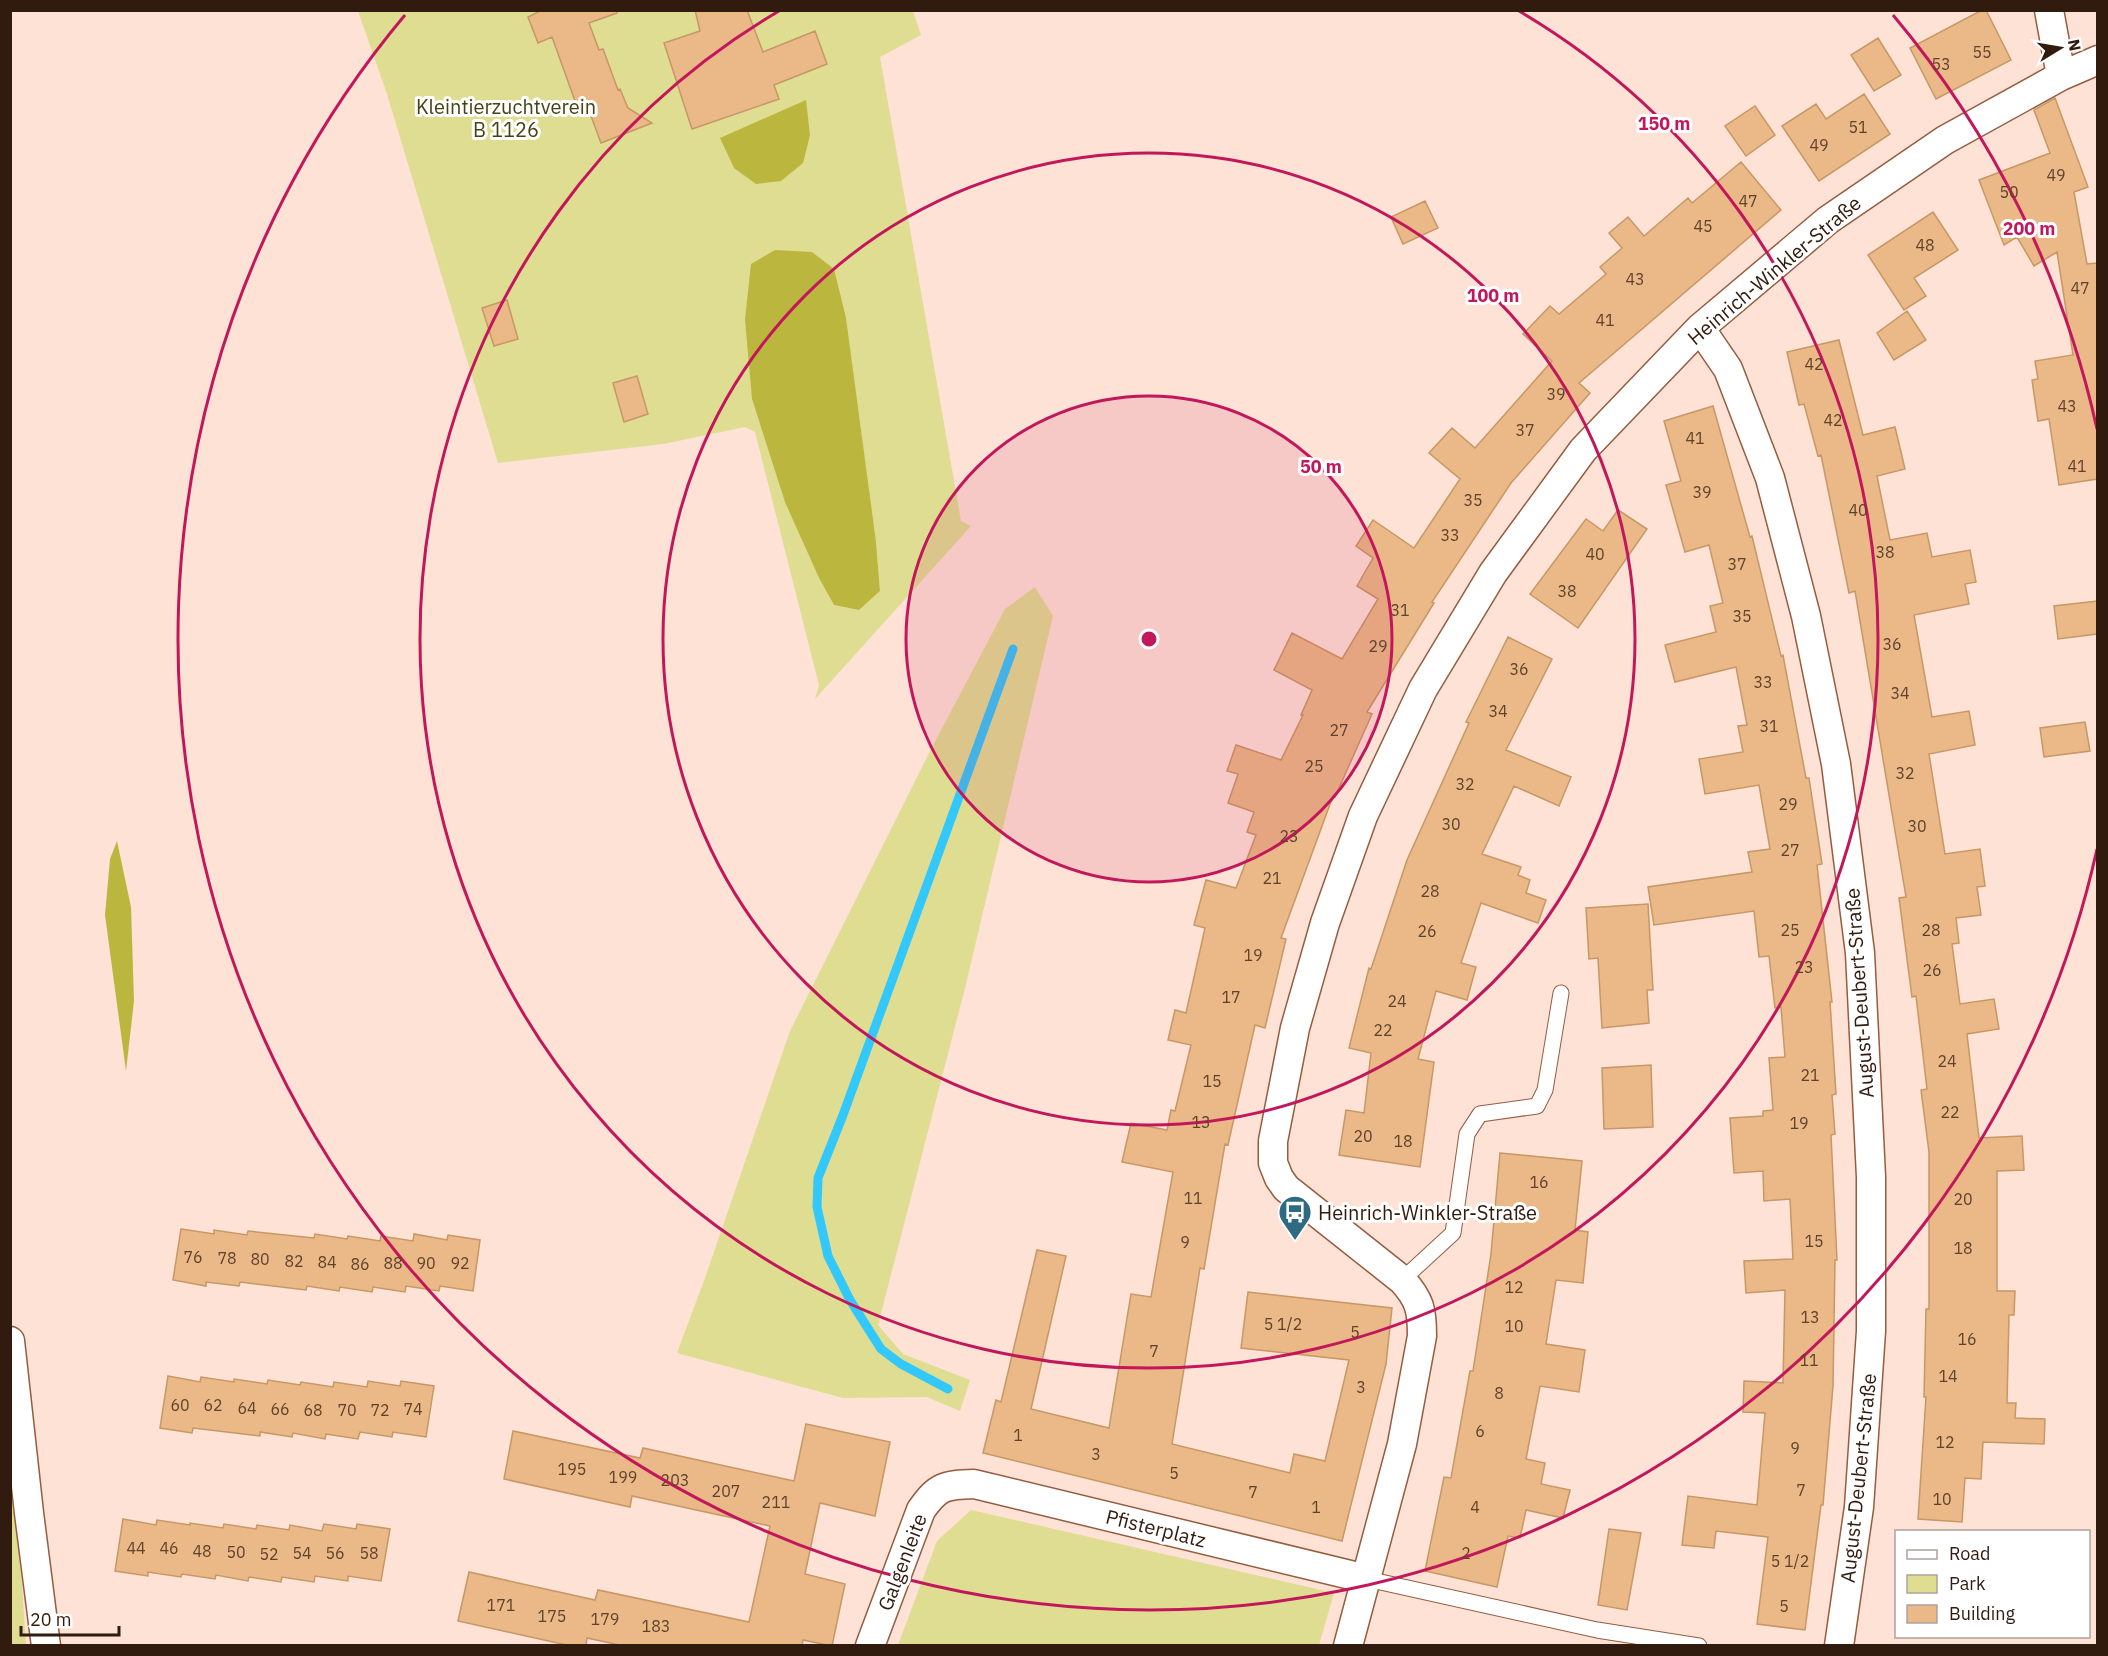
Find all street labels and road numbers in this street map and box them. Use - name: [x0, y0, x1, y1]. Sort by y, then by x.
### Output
- street label: Heinrich-Winkler-Straße: [1681, 189, 1867, 351]
- street label: August-Deubert-Straße: [1838, 887, 1880, 1099]
- street label: August-Deubert-Straße: [1834, 1372, 1882, 1584]
- street label: Pfisterplatz: [1103, 1503, 1209, 1553]
- street label: Galgenleite: [871, 1509, 933, 1615]

